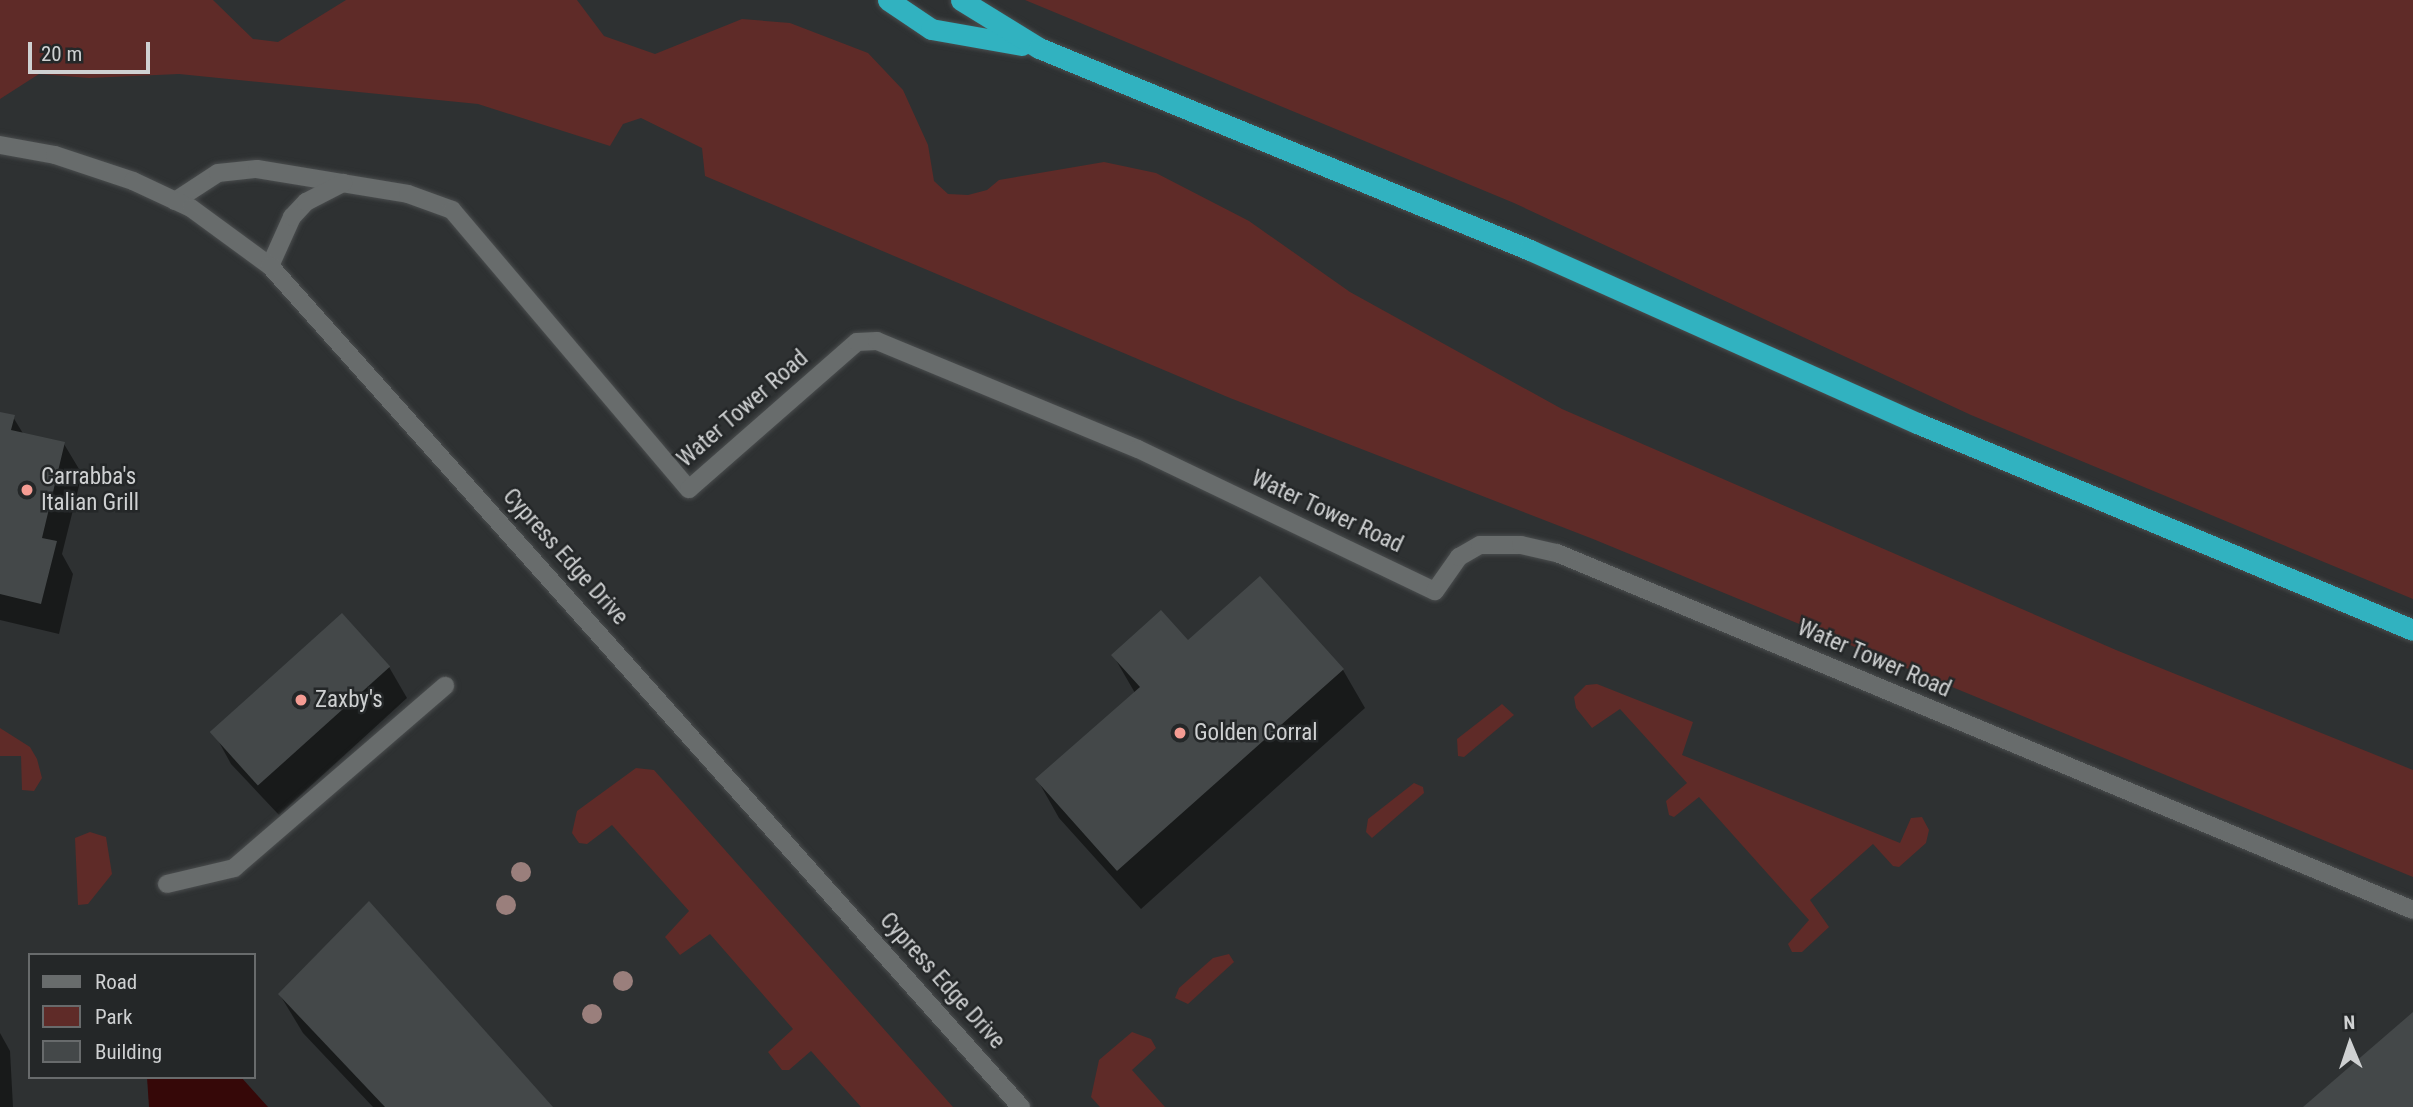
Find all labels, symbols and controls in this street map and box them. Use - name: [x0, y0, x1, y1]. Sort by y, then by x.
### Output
- scale bar: [32, 28, 154, 72]
- text: 20 m: [41, 42, 82, 66]
- street label: Water Tower Road: [672, 345, 814, 473]
- place label: Carrabba's Italian Grill: [41, 463, 139, 517]
- street label: Water Tower Road: [1247, 465, 1407, 559]
- marker: Carrabba's Italian Grill: [19, 482, 35, 498]
- street label: Cypress Edge Drive: [497, 483, 633, 631]
- street label: Water Tower Road: [1793, 614, 1955, 704]
- place label: Zaxby's: [315, 686, 383, 714]
- marker: Zaxby's: [293, 692, 309, 708]
- place label: Golden Corral: [1194, 719, 1317, 747]
- marker: Golden Corral: [1172, 725, 1188, 741]
- street label: Cypress Edge Drive: [874, 907, 1010, 1055]
- legend: [28, 953, 256, 1079]
- text: Road: [95, 970, 137, 994]
- text: Park: [95, 1005, 132, 1029]
- north arrow: [2315, 1009, 2385, 1079]
- text: N: [2343, 1011, 2355, 1034]
- text: Building: [95, 1040, 162, 1064]

